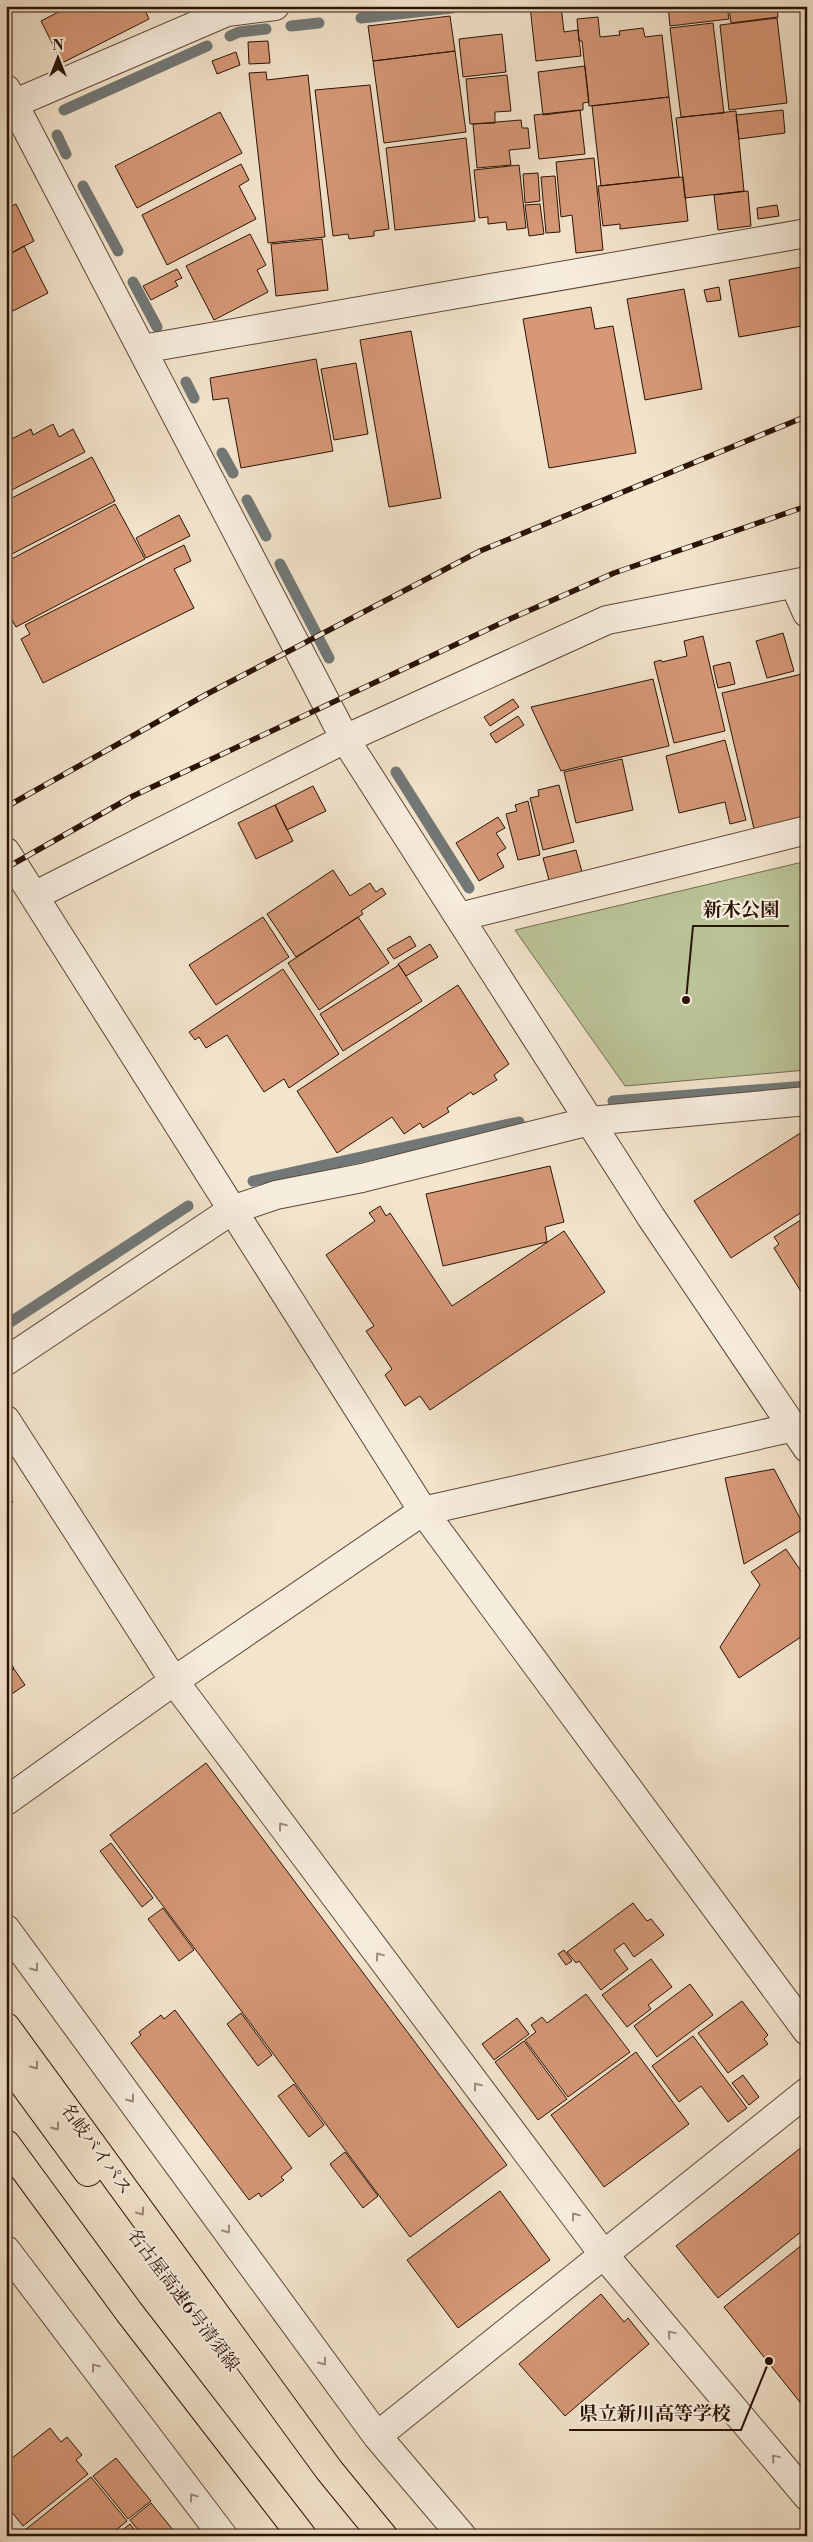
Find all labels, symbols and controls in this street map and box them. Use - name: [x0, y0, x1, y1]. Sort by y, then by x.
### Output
- north arrow: [32, 32, 82, 82]
- text: N: [52, 37, 64, 55]
- callout: 新木公園: [693, 892, 789, 926]
- text: 新木公園: [703, 898, 779, 922]
- one-way arrow: [279, 1822, 288, 1832]
- one-way arrow: [377, 1953, 385, 1962]
- one-way arrow: [29, 1962, 38, 1972]
- one-way arrow: [29, 2060, 38, 2070]
- one-way arrow: [474, 2082, 483, 2092]
- one-way arrow: [125, 2093, 134, 2103]
- street label: 名岐バイパス: [55, 2099, 137, 2199]
- one-way arrow: [50, 2122, 59, 2131]
- one-way arrow: [135, 2206, 144, 2216]
- one-way arrow: [572, 2213, 580, 2222]
- street label: 名古屋高速6号清須線: [122, 2224, 244, 2376]
- one-way arrow: [221, 2225, 230, 2234]
- one-way arrow: [668, 2331, 676, 2340]
- one-way arrow: [317, 2356, 326, 2366]
- one-way arrow: [93, 2364, 101, 2373]
- callout: 県立新川高等学校: [569, 2396, 741, 2430]
- text: 県立新川高等学校: [579, 2402, 731, 2426]
- one-way arrow: [772, 2455, 781, 2464]
- one-way arrow: [191, 2494, 199, 2503]

